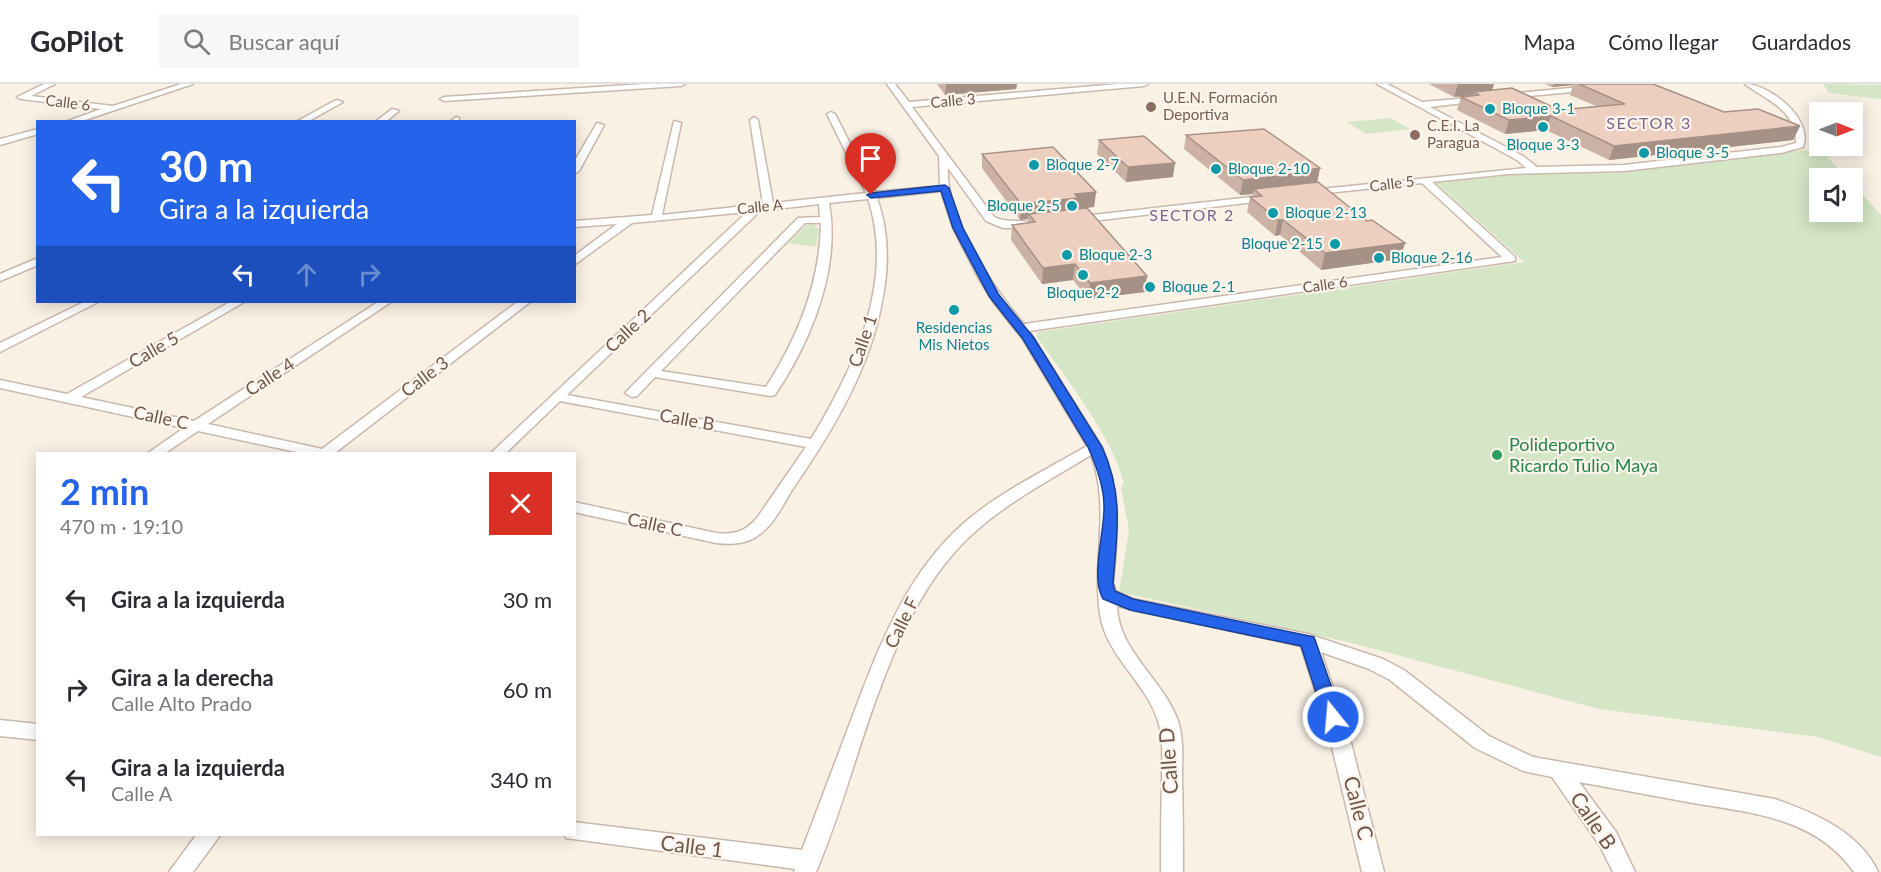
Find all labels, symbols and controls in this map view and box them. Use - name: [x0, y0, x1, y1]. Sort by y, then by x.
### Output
- search box: [159, 14, 579, 68]
- text: GoPilot: [30, 24, 123, 58]
- icon: search: [180, 25, 213, 58]
- text: Buscar aquí: [228, 28, 340, 55]
- text: Mapa: [1523, 29, 1575, 54]
- text: Cómo llegar: [1608, 29, 1719, 54]
- text: Guardados: [1752, 29, 1851, 54]
- place label: U.E.N. Formación Deportiva: [1163, 88, 1278, 123]
- street label: Calle 3: [930, 89, 976, 111]
- street label: Calle 6: [45, 90, 92, 114]
- place label: Bloque 3-1: [1502, 99, 1575, 117]
- marker: U.E.N. Formación Deportiva: [1144, 100, 1158, 114]
- marker: Bloque 3-1: [1483, 102, 1497, 116]
- north arrow: [1809, 102, 1863, 156]
- map controls: [1809, 102, 1863, 222]
- district label: SECTOR 3: [1606, 113, 1692, 132]
- place label: C.E.I. La Paragua: [1427, 116, 1480, 151]
- marker: Bloque 3-3: [1536, 120, 1550, 134]
- marker: C.E.I. La Paragua: [1408, 128, 1422, 142]
- pin: [845, 133, 896, 195]
- place label: Bloque 3-3: [1506, 135, 1580, 153]
- text: 30 m: [159, 141, 253, 191]
- icon: arrive: [854, 142, 887, 175]
- place label: Bloque 3-5: [1656, 143, 1729, 161]
- icon: left: [60, 144, 138, 222]
- marker: Bloque 3-5: [1637, 146, 1651, 160]
- place label: Bloque 2-7: [1046, 155, 1119, 173]
- marker: Bloque 2-7: [1027, 158, 1041, 172]
- place label: Bloque 2-10: [1228, 159, 1310, 177]
- marker: Bloque 2-10: [1209, 162, 1223, 176]
- button: sound: [1809, 168, 1863, 222]
- street label: Calle 5: [1368, 171, 1415, 195]
- text: Gira a la izquierda: [159, 192, 369, 225]
- street label: Calle A: [736, 195, 785, 217]
- place label: Bloque 2-5: [987, 196, 1060, 214]
- marker: Bloque 2-5: [1065, 199, 1079, 213]
- place label: Bloque 2-13: [1285, 203, 1367, 221]
- district label: SECTOR 2: [1149, 205, 1235, 224]
- marker: Bloque 2-13: [1266, 206, 1280, 220]
- place label: Bloque 2-15: [1241, 234, 1323, 252]
- marker: Bloque 2-15: [1328, 237, 1342, 251]
- place label: Bloque 2-3: [1079, 245, 1152, 263]
- marker: Bloque 2-3: [1060, 248, 1074, 262]
- place label: Bloque 2-16: [1391, 248, 1473, 266]
- marker: Bloque 2-16: [1372, 251, 1386, 265]
- icon: left: [227, 258, 260, 291]
- icon: ahead: [290, 258, 323, 291]
- icon: right: [353, 258, 386, 291]
- marker: Bloque 2-2: [1076, 268, 1090, 282]
- street label: Calle 6: [1301, 272, 1349, 296]
- place label: Bloque 2-1: [1162, 277, 1235, 295]
- marker: Bloque 2-1: [1143, 280, 1157, 294]
- place label: Bloque 2-2: [1046, 283, 1120, 301]
- marker: Residencias Mis Nietos: [947, 303, 961, 317]
- street label: Calle 2: [600, 304, 655, 357]
- street label: Calle 1: [843, 312, 881, 370]
- place label: Residencias Mis Nietos: [916, 318, 992, 353]
- street label: Calle 5: [125, 326, 182, 372]
- street label: Calle 3: [396, 351, 453, 401]
- street label: Calle 4: [241, 352, 298, 400]
- street label: Calle C: [132, 400, 191, 434]
- street label: Calle B: [658, 403, 716, 435]
- place label: Polideportivo Ricardo Tulio Maya: [1509, 433, 1658, 476]
- marker: Polideportivo Ricardo Tulio Maya: [1490, 448, 1504, 462]
- text: 2 min: [60, 469, 149, 513]
- button: close: [489, 472, 552, 535]
- street label: Calle C: [626, 507, 685, 541]
- text: 470 m · 19:10: [60, 514, 183, 538]
- icon: left: [60, 583, 93, 616]
- text: Gira a la izquierda: [111, 586, 285, 613]
- text: 30 m: [503, 586, 552, 613]
- street label: Calle F: [879, 594, 923, 652]
- text: Gira a la derecha: [111, 664, 274, 691]
- icon: right: [60, 673, 93, 706]
- text: 60 m: [503, 676, 552, 703]
- position arrow: [1301, 685, 1365, 749]
- text: Calle Alto Prado: [111, 691, 252, 715]
- street label: Calle D: [1153, 727, 1182, 795]
- text: Gira a la izquierda: [111, 754, 285, 781]
- icon: left: [60, 763, 93, 796]
- text: 340 m: [490, 766, 552, 793]
- street label: Calle C: [1339, 773, 1379, 842]
- text: Calle A: [111, 781, 172, 805]
- street label: Calle B: [1566, 786, 1623, 854]
- street label: Calle 1: [659, 829, 725, 862]

